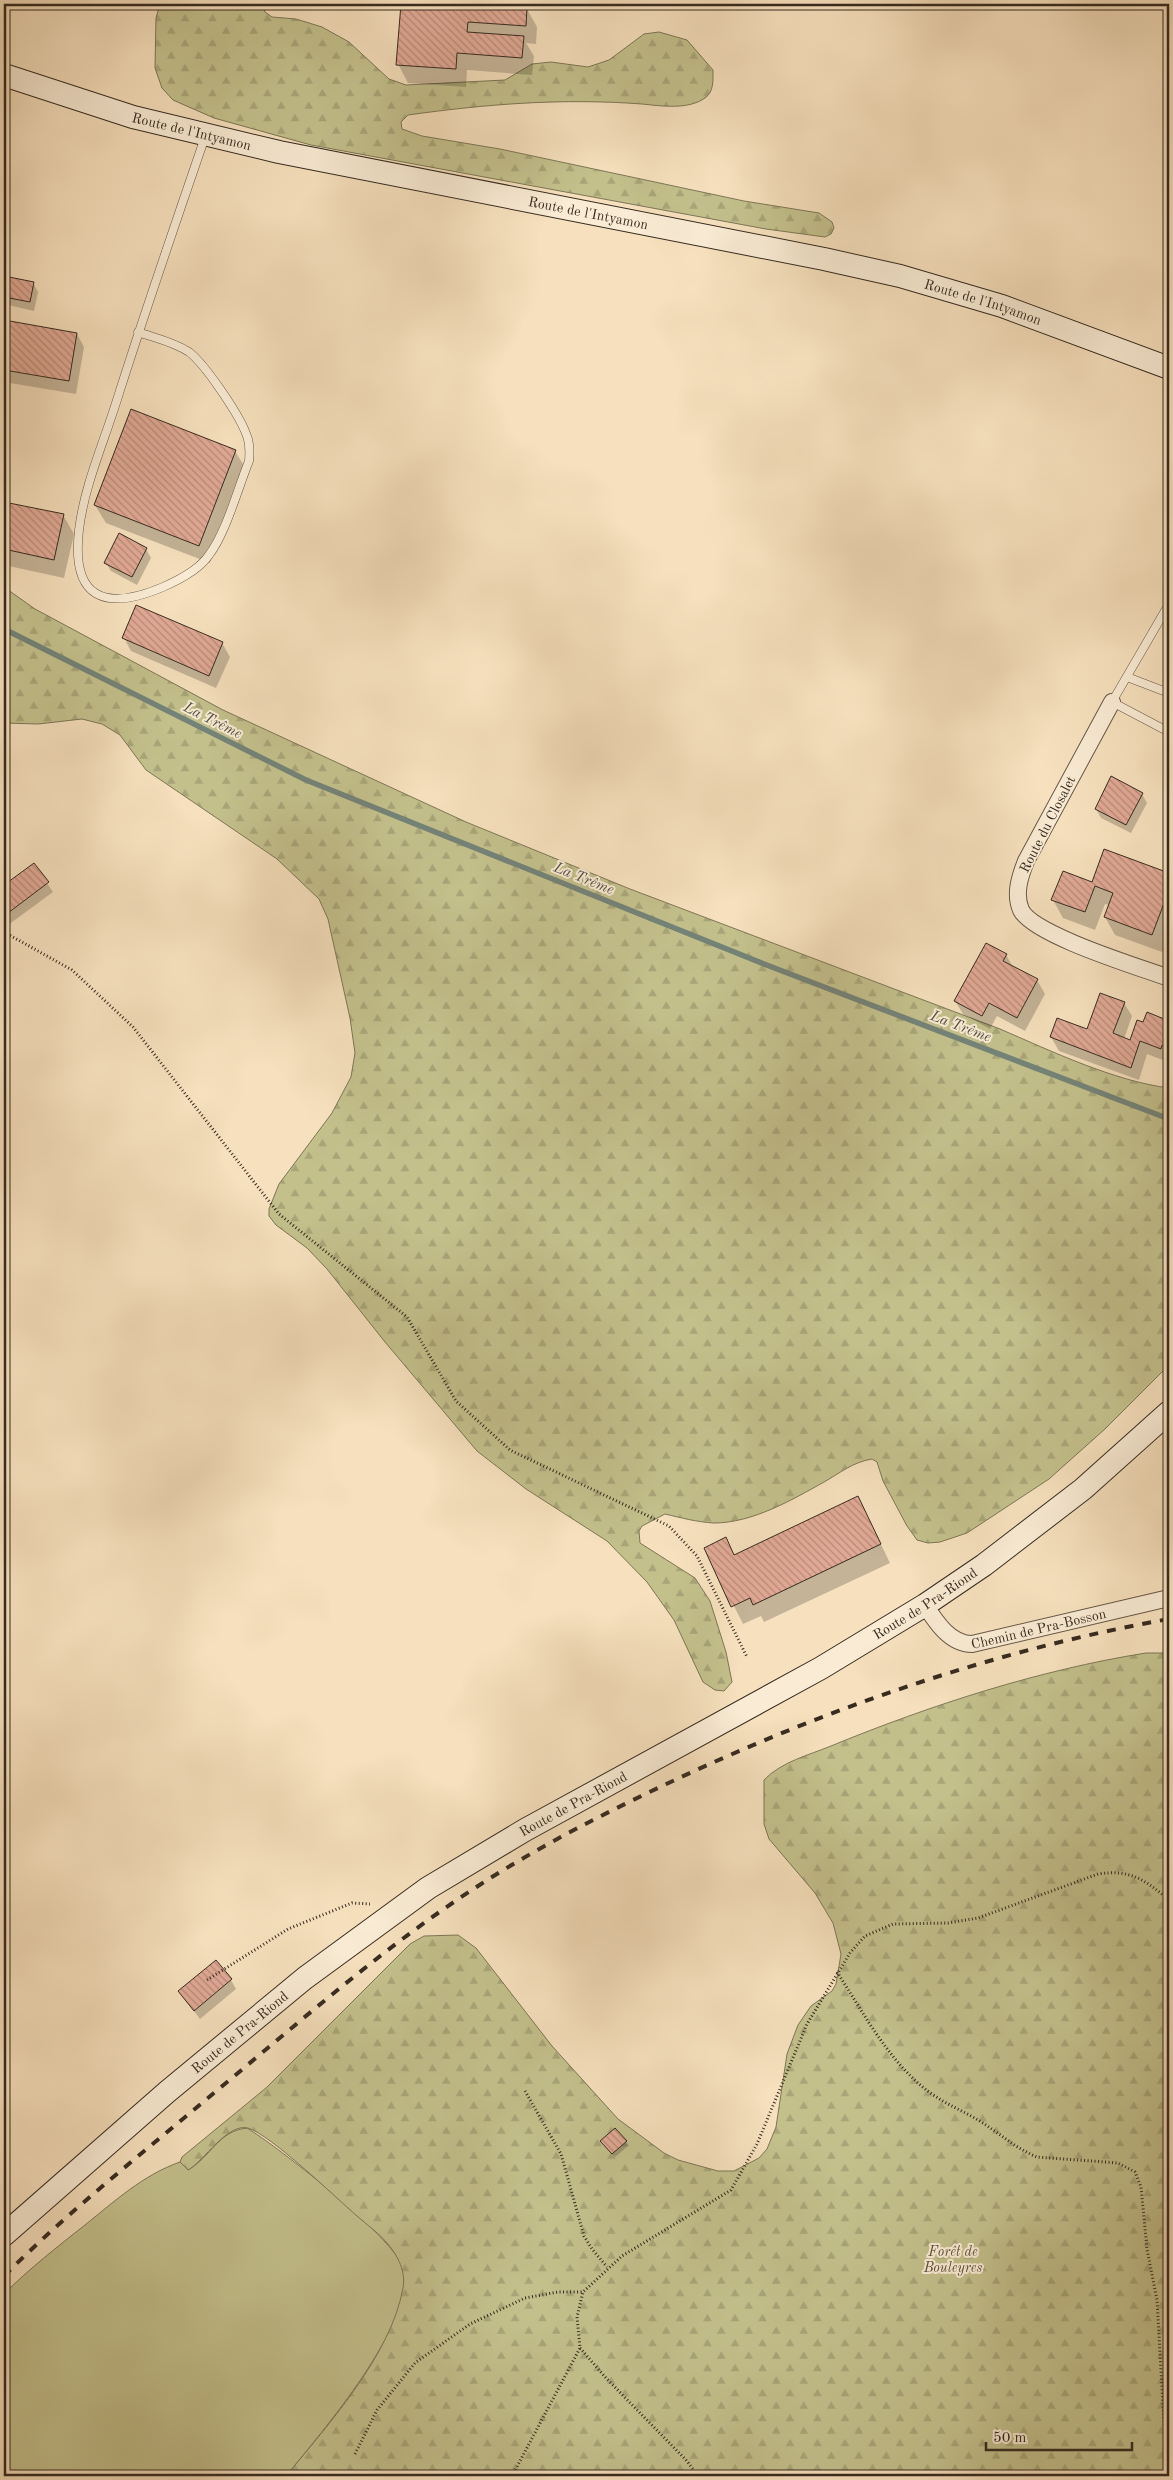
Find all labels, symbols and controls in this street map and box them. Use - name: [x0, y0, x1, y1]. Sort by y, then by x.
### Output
- street label: Route de l'Intyamon: [130, 111, 253, 153]
- street label: Route de l'Intyamon: [527, 195, 650, 232]
- street label: Route de l'Intyamon: [923, 278, 1044, 328]
- water label: La Trême: [180, 700, 244, 742]
- street label: Route du Closalet: [1017, 774, 1078, 875]
- water label: La Trême: [550, 860, 616, 898]
- water label: La Trême: [927, 1009, 993, 1046]
- street label: Route de Pra-Riond: [871, 1566, 980, 1643]
- street label: Chemin de Pra-Bosson: [970, 1607, 1108, 1652]
- street label: Route de Pra-Riond: [517, 1770, 630, 1840]
- street label: Route de Pra-Riond: [189, 1989, 291, 2077]
- park label: Forêt de Bouleyres: [923, 2245, 982, 2276]
- scale bar: [986, 2420, 1132, 2452]
- text: 50 m: [993, 2431, 1027, 2446]

